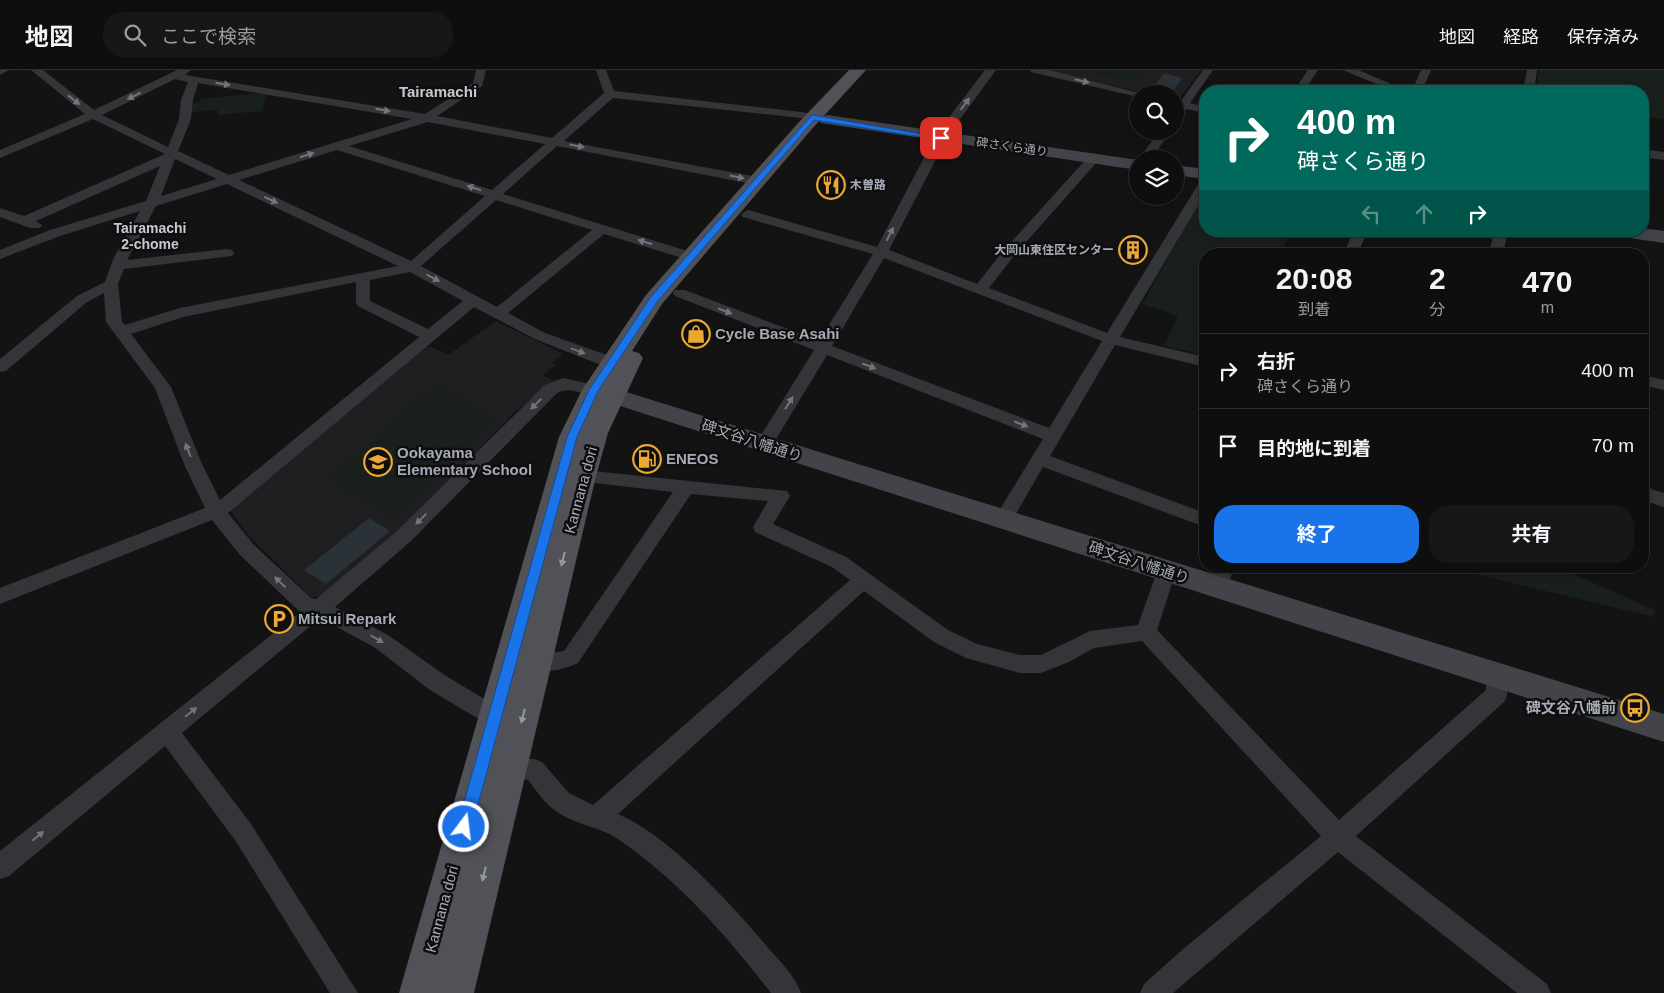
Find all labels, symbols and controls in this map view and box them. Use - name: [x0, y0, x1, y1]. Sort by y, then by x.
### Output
- search box: [103, 12, 453, 57]
- icon: search: [121, 21, 149, 49]
- text: 地図: [25, 23, 73, 50]
- text: ここで検索: [161, 26, 256, 47]
- text: 地図: [1439, 27, 1475, 47]
- text: 経路: [1503, 27, 1539, 47]
- text: 保存済み: [1567, 27, 1639, 47]
- one-way arrow: [1075, 77, 1090, 85]
- one-way arrow: [215, 80, 231, 88]
- district label: Tairamachi: [399, 83, 477, 100]
- map controls: [1129, 85, 1184, 205]
- button: search: [1129, 85, 1184, 140]
- one-way arrow: [127, 92, 141, 100]
- one-way arrow: [68, 95, 81, 106]
- one-way arrow: [960, 98, 971, 111]
- text: 400 m: [1297, 102, 1396, 141]
- icon: right: [1214, 105, 1279, 170]
- one-way arrow: [375, 106, 391, 114]
- pin: [920, 117, 962, 159]
- icon: arrive: [927, 124, 955, 152]
- street label: 碑さくら通り: [975, 135, 1049, 159]
- one-way arrow: [570, 142, 586, 150]
- text: 碑さくら通り: [1297, 149, 1429, 174]
- one-way arrow: [300, 150, 315, 158]
- button: layers: [1129, 150, 1184, 205]
- restaurant icon: 木曽路: [816, 170, 846, 200]
- one-way arrow: [729, 173, 744, 181]
- place label: 木曽路: [850, 178, 886, 192]
- one-way arrow: [466, 184, 481, 191]
- one-way arrow: [264, 197, 278, 205]
- icon: left: [1357, 200, 1385, 228]
- icon: ahead: [1410, 200, 1438, 228]
- icon: right: [1463, 200, 1491, 228]
- district label: Tairamachi 2-chome: [114, 220, 186, 252]
- one-way arrow: [886, 227, 894, 241]
- building icon: 大岡山東住区センター: [1118, 235, 1148, 265]
- one-way arrow: [638, 238, 653, 246]
- place label: 大岡山東住区センター: [994, 243, 1114, 257]
- text: 20:08: [1276, 262, 1352, 295]
- text: 2: [1429, 262, 1446, 295]
- text: 470: [1522, 265, 1572, 298]
- one-way arrow: [426, 274, 441, 282]
- text: m: [1541, 299, 1554, 316]
- text: 到着: [1298, 301, 1330, 318]
- text: 分: [1429, 301, 1445, 318]
- one-way arrow: [718, 307, 733, 315]
- shop icon: Cycle Base Asahi: [681, 319, 711, 349]
- place label: Cycle Base Asahi: [715, 325, 840, 342]
- one-way arrow: [571, 348, 586, 355]
- text: 右折: [1257, 351, 1295, 372]
- icon: right: [1214, 357, 1242, 385]
- text: 400 m: [1581, 360, 1634, 381]
- one-way arrow: [862, 362, 876, 370]
- text: 碑さくら通り: [1257, 378, 1353, 395]
- one-way arrow: [784, 397, 794, 410]
- one-way arrow: [530, 398, 542, 410]
- street label: 碑文谷八幡通り: [700, 416, 805, 465]
- one-way arrow: [1014, 420, 1029, 428]
- icon: arrive: [1214, 432, 1242, 460]
- text: 70 m: [1592, 435, 1634, 456]
- text: 目的地に到着: [1257, 438, 1371, 459]
- one-way arrow: [184, 442, 192, 457]
- place label: Ookayama Elementary School: [397, 444, 532, 478]
- fuel station icon: ENEOS: [632, 444, 662, 474]
- street label: Kannana dori: [561, 445, 600, 535]
- school or university icon: Ookayama Elementary School: [363, 447, 393, 477]
- place label: ENEOS: [666, 450, 719, 467]
- button: 終了: [1214, 505, 1419, 563]
- button: 共有: [1429, 505, 1634, 563]
- one-way arrow: [415, 513, 427, 525]
- street label: 碑文谷八幡通り: [1087, 538, 1192, 587]
- one-way arrow: [559, 551, 567, 566]
- one-way arrow: [274, 576, 286, 588]
- parking icon: Mitsui Repark: [264, 604, 294, 634]
- place label: Mitsui Repark: [298, 610, 397, 627]
- one-way arrow: [370, 635, 385, 643]
- bus stop icon: 碑文谷八幡前: [1620, 693, 1650, 723]
- place label: 碑文谷八幡前: [1525, 699, 1616, 716]
- one-way arrow: [184, 706, 197, 717]
- one-way arrow: [519, 709, 527, 724]
- position arrow: [437, 800, 489, 852]
- one-way arrow: [31, 831, 44, 842]
- street label: Kannana dori: [422, 864, 461, 954]
- one-way arrow: [480, 866, 488, 881]

